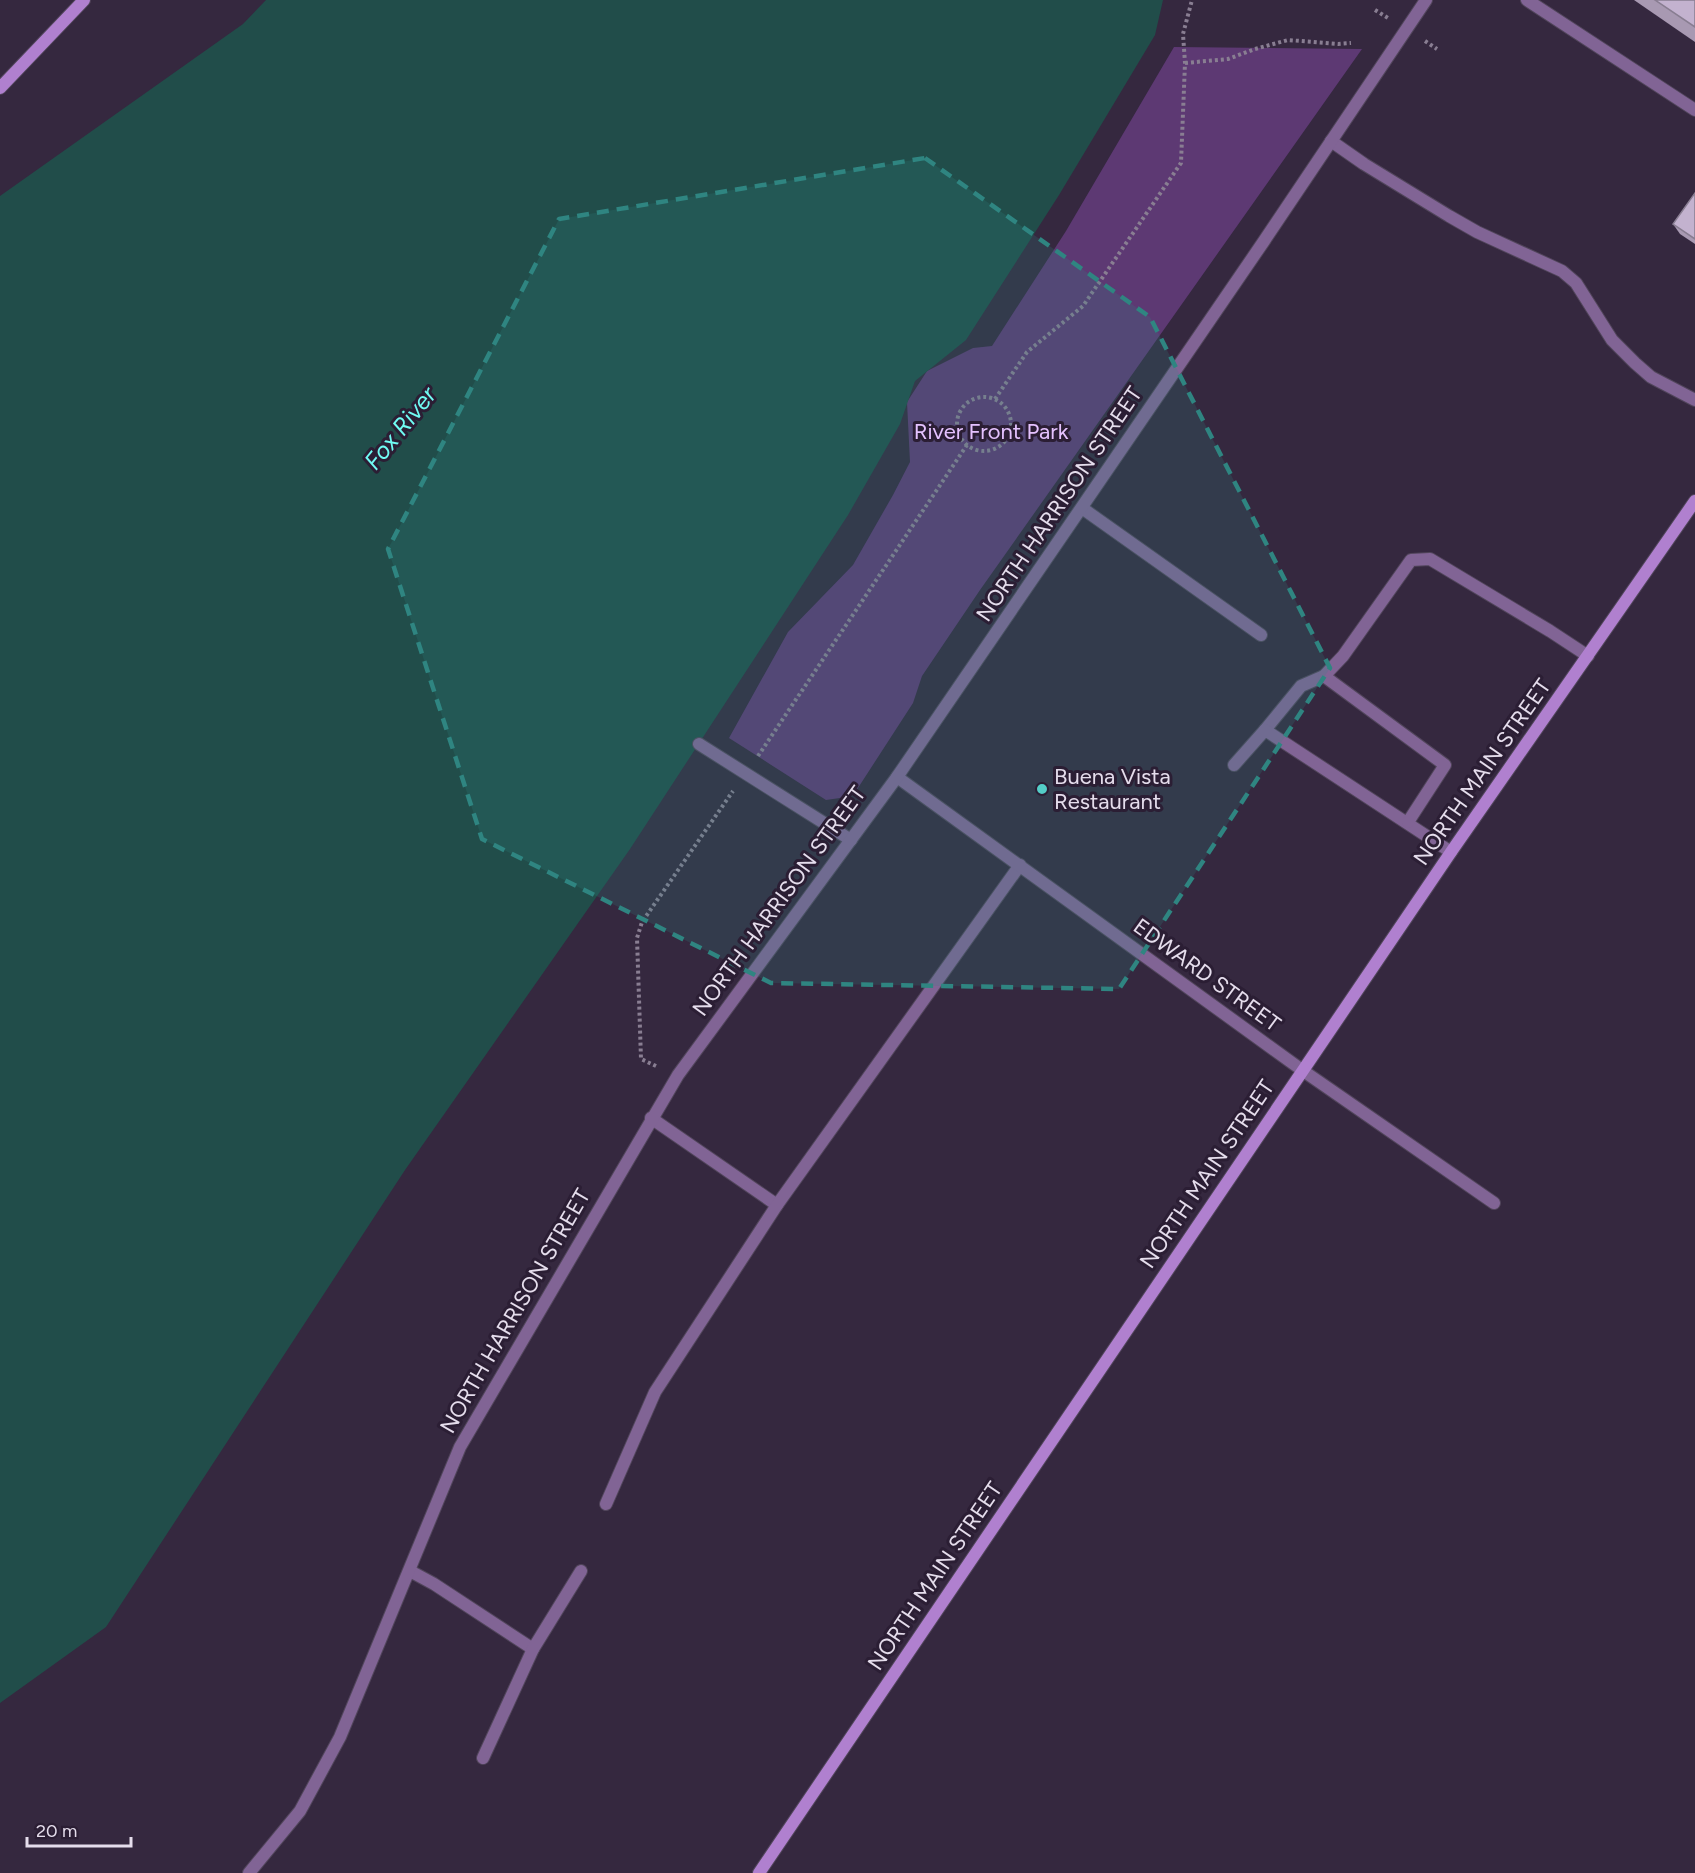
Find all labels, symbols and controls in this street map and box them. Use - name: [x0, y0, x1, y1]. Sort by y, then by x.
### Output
- water label: Fox River: [358, 380, 443, 475]
- street label: NORTH HARRISON STREET: [970, 381, 1148, 627]
- park label: River Front Park: [914, 418, 1069, 445]
- street label: NORTH MAIN STREET: [1407, 674, 1557, 870]
- place label: Buena Vista Restaurant: [1054, 763, 1171, 815]
- street label: NORTH HARRISON STREET: [687, 781, 871, 1021]
- marker: Buena Vista Restaurant: [1035, 782, 1049, 796]
- street label: EDWARD STREET: [1128, 913, 1286, 1037]
- street label: NORTH MAIN STREET: [1134, 1075, 1280, 1273]
- street label: NORTH HARRISON STREET: [434, 1184, 596, 1438]
- street label: NORTH MAIN STREET: [862, 1477, 1008, 1675]
- scale bar: [27, 1810, 130, 1848]
- text: 20 m: [36, 1820, 77, 1842]

